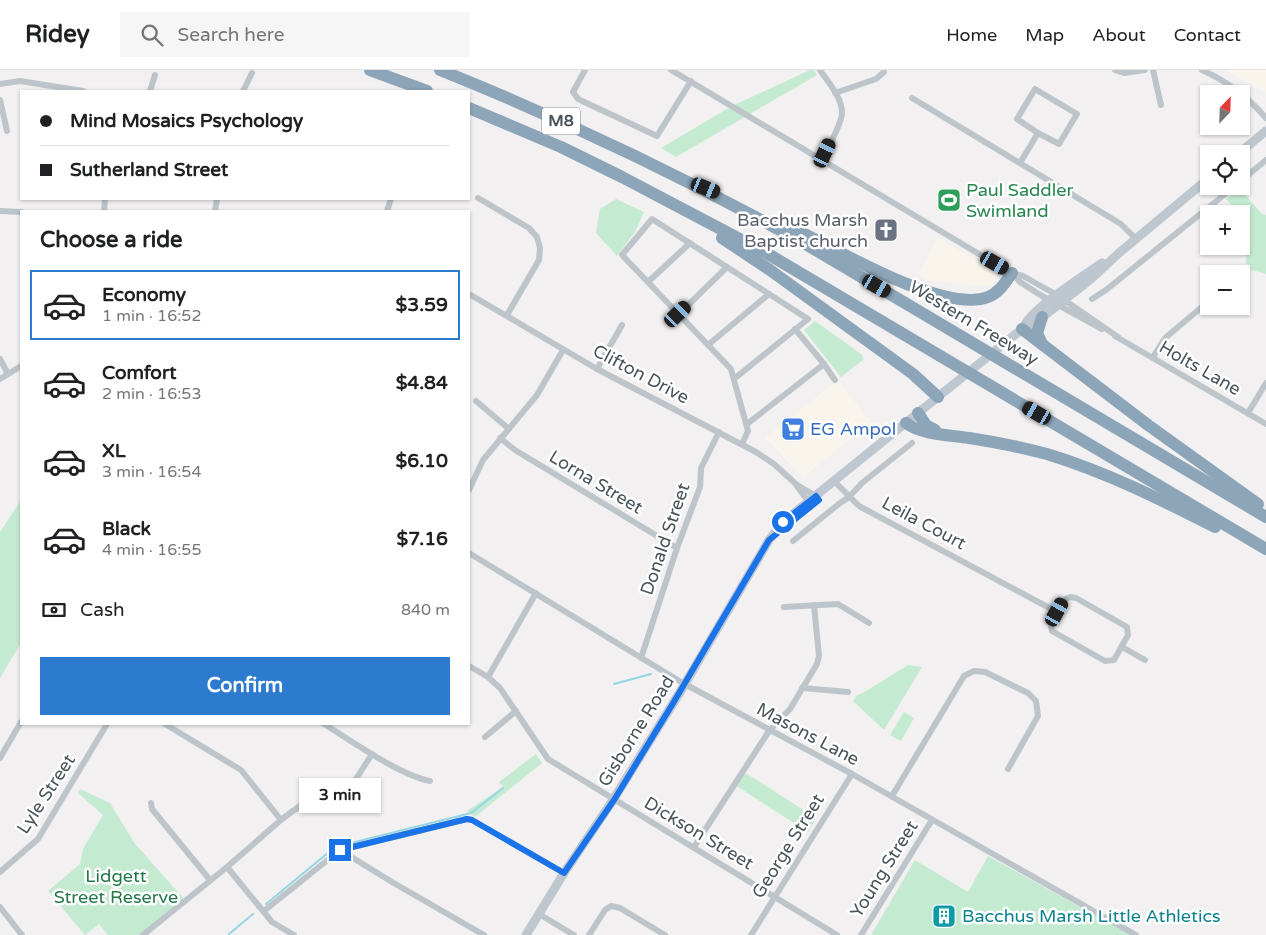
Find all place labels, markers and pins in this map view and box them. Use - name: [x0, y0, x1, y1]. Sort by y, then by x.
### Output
- place label: Paul Saddler Swimland: [966, 179, 1073, 222]
- sports icon: Paul Saddler Swimland: [936, 187, 962, 213]
- place label: Bacchus Marsh Baptist church: [737, 209, 868, 252]
- church icon: Bacchus Marsh Baptist church: [873, 217, 899, 243]
- supermarket icon: EG Ampol: [780, 416, 806, 442]
- place label: EG Ampol: [810, 418, 896, 440]
- building icon: Bacchus Marsh Little Athletics: [931, 903, 957, 929]
- place label: Bacchus Marsh Little Athletics: [962, 905, 1221, 927]

